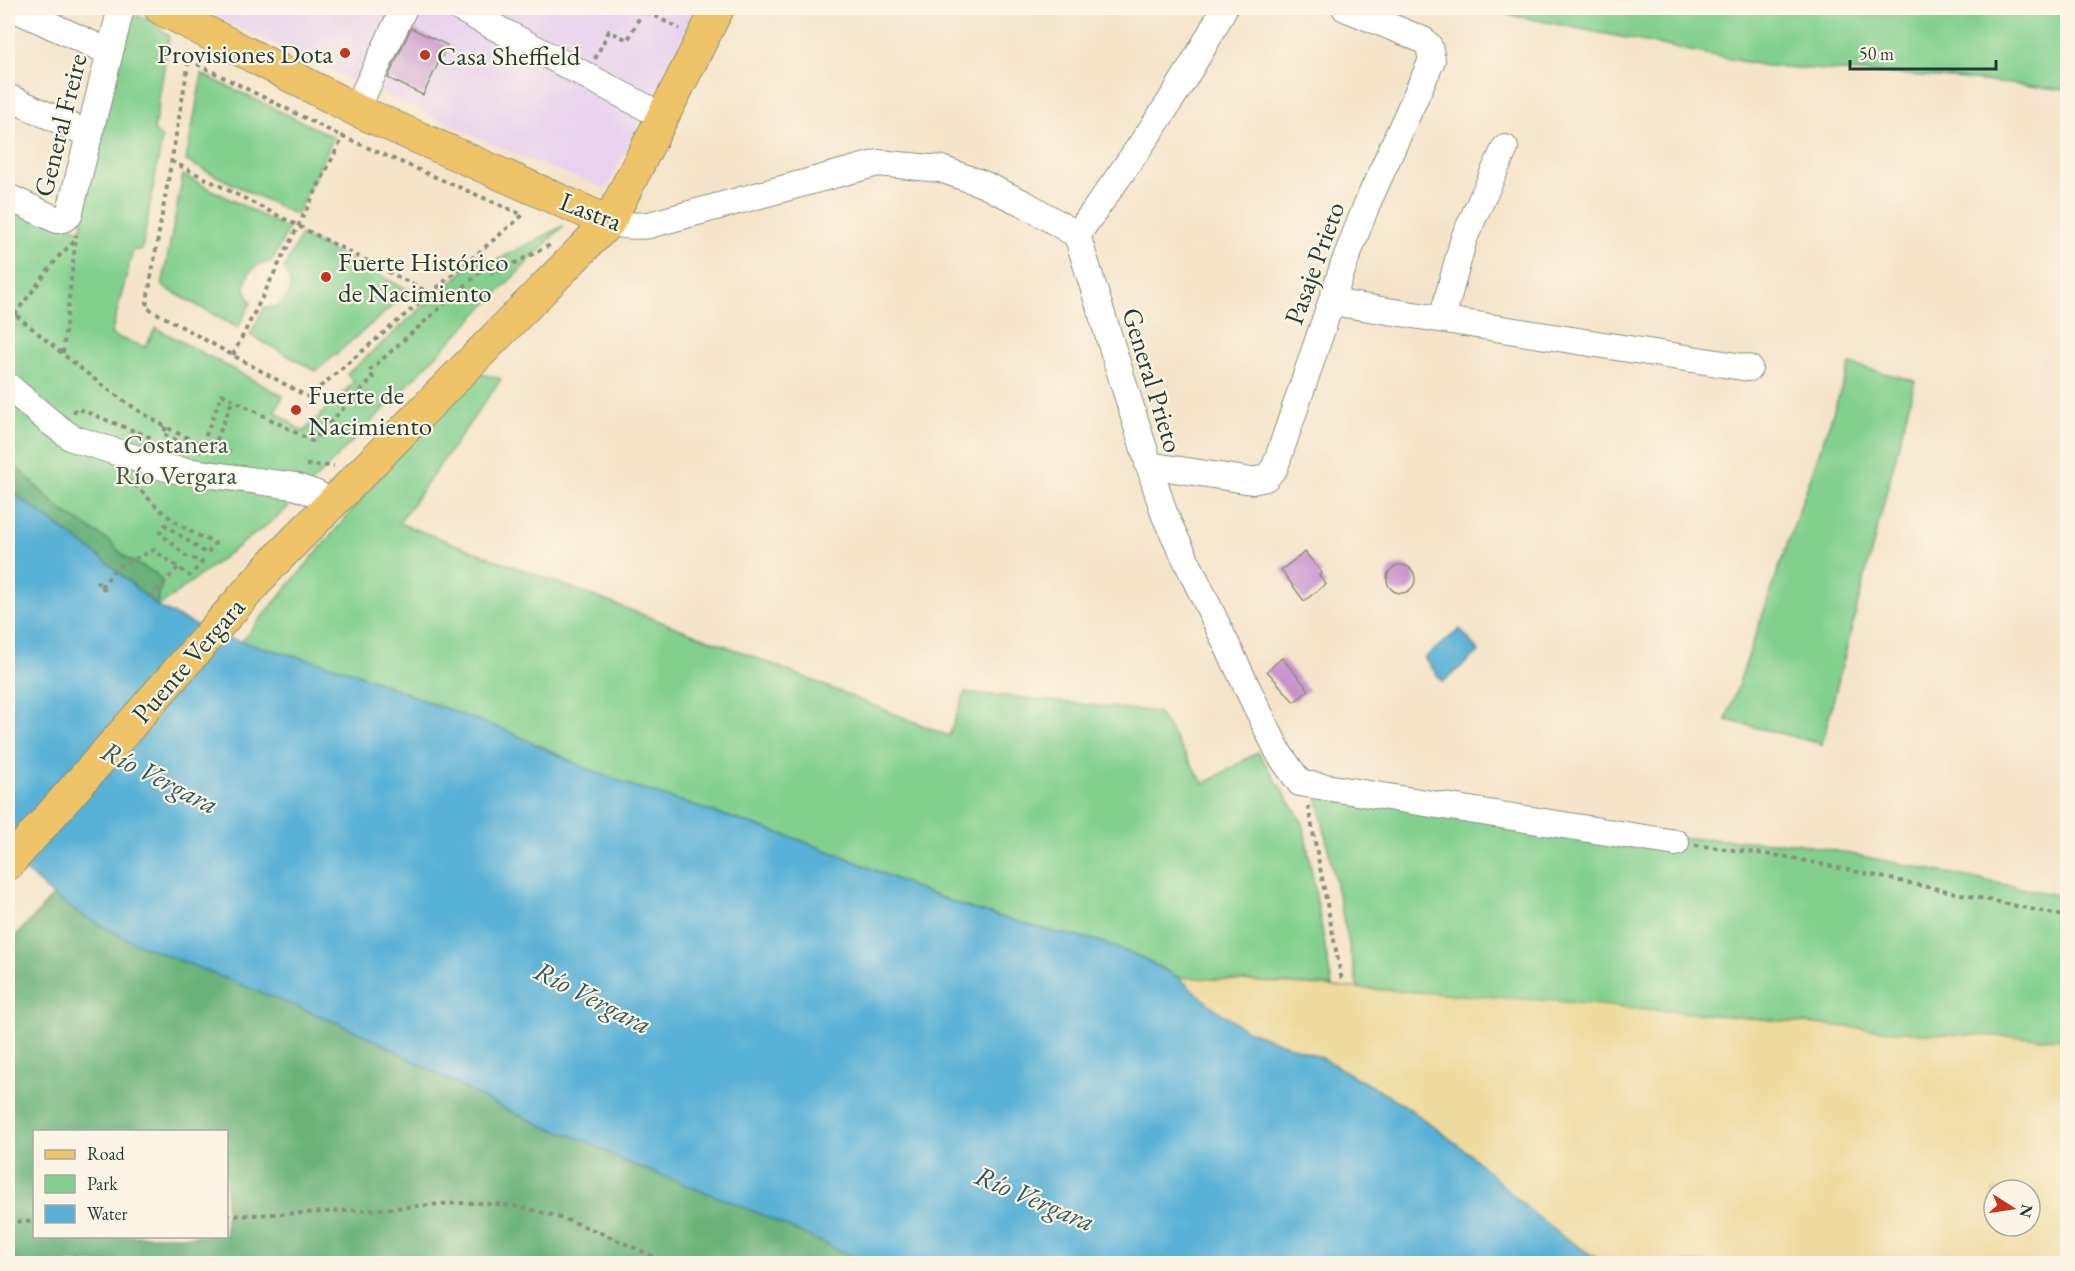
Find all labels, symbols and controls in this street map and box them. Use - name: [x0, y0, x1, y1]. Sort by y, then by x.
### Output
- scale bar: [1850, 33, 1996, 71]
- place label: Provisiones Dota: [157, 36, 333, 71]
- place label: Casa Sheffield: [437, 38, 581, 73]
- text: 50 m: [1859, 42, 1894, 65]
- marker: Provisiones Dota: [338, 46, 352, 60]
- marker: Casa Sheffield: [418, 48, 432, 62]
- street label: General Freire: [25, 50, 95, 200]
- street label: Lastra: [555, 183, 627, 239]
- street label: Pasaje Prieto: [1276, 197, 1352, 329]
- place label: Fuerte Histórico de Nacimiento: [338, 244, 509, 310]
- marker: Fuerte Histórico de Nacimiento: [319, 270, 333, 284]
- street label: General Prieto: [1114, 303, 1192, 457]
- place label: Fuerte de Nacimiento: [308, 377, 432, 443]
- marker: Fuerte de Nacimiento: [289, 403, 303, 417]
- park label: Costanera Río Vergara: [115, 426, 237, 492]
- street label: Puente Vergara: [124, 590, 252, 730]
- water label: Río Vergara: [95, 732, 225, 822]
- water label: Río Vergara: [528, 952, 658, 1042]
- legend: [33, 1130, 228, 1238]
- text: Road: [87, 1142, 126, 1165]
- water label: Río Vergara: [970, 1157, 1100, 1239]
- text: Park: [87, 1172, 118, 1195]
- north arrow: [1982, 1178, 2042, 1238]
- text: Water: [87, 1202, 128, 1225]
- text: N: [2015, 1202, 2038, 1220]

